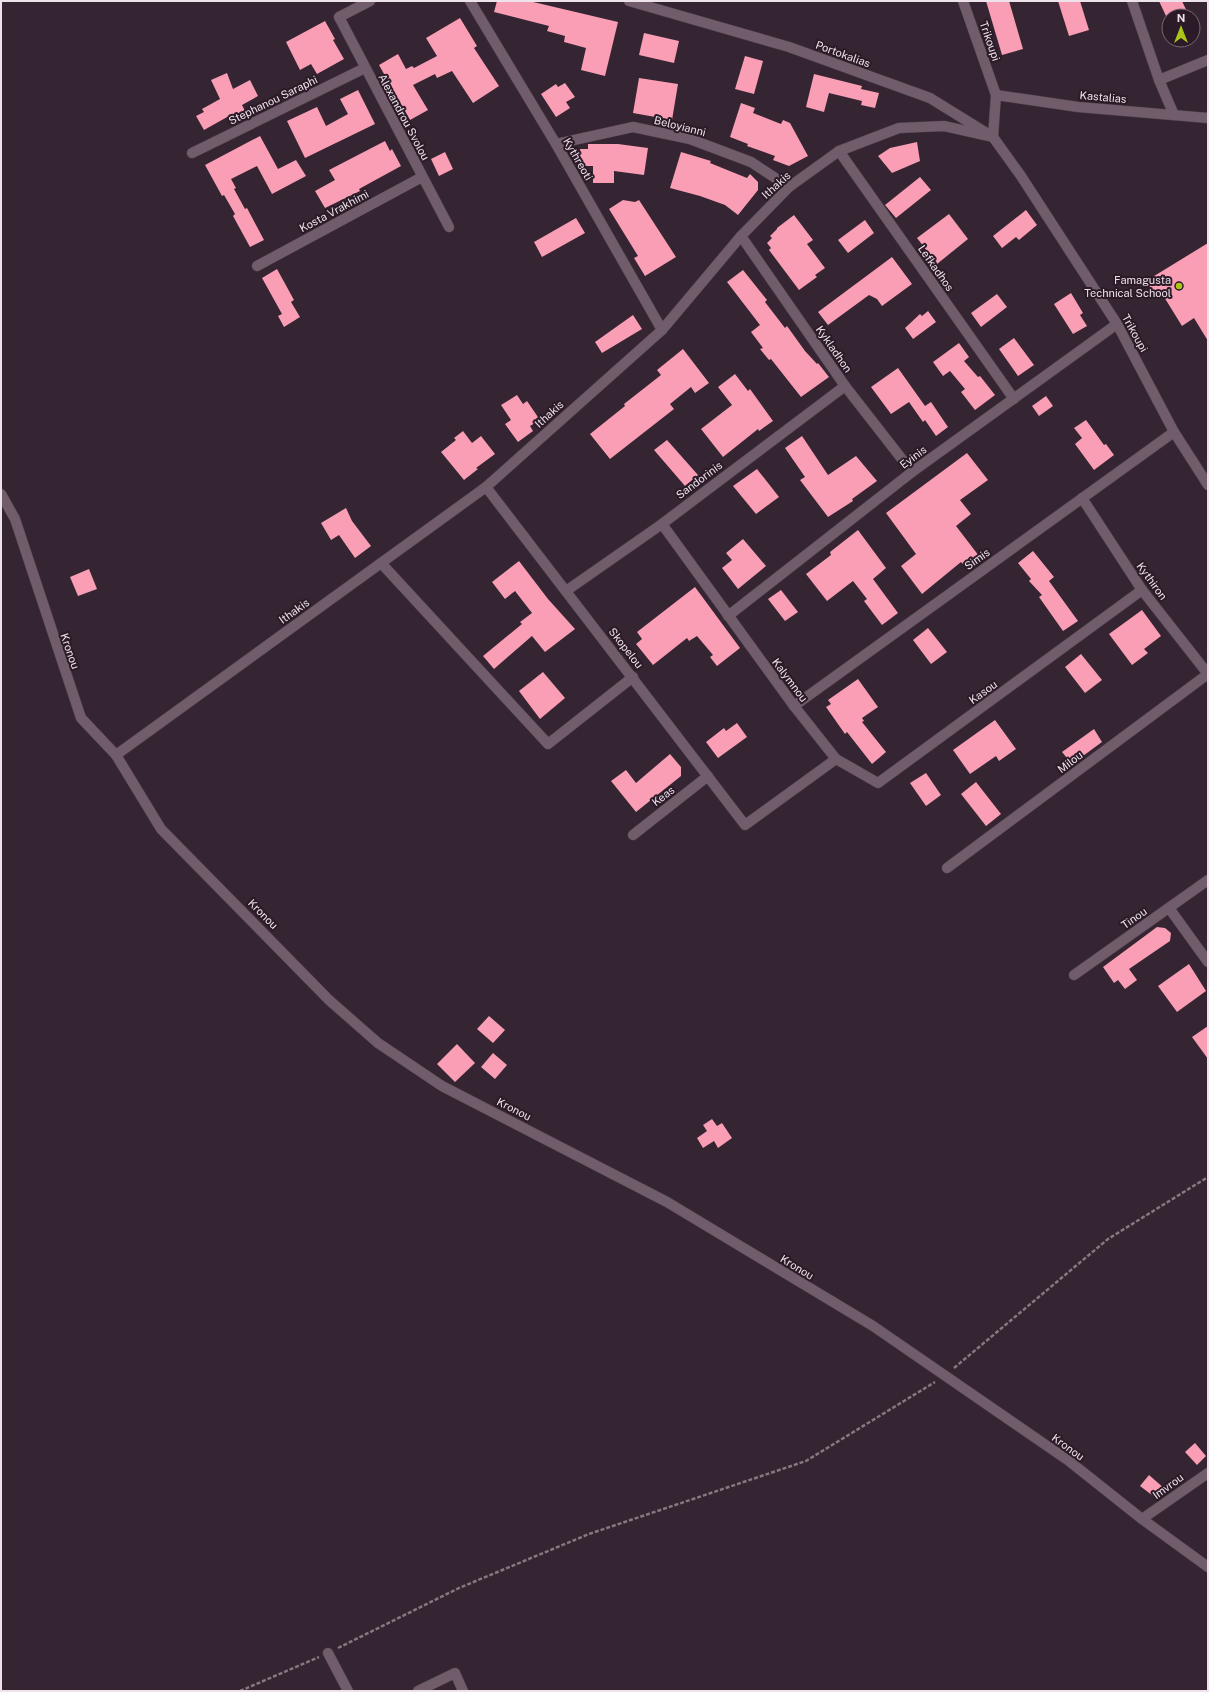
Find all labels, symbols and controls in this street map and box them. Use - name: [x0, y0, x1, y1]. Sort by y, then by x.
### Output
- north arrow: [1161, 8, 1201, 48]
- text: N: [1177, 12, 1185, 24]
- street label: Trikoupi: [978, 20, 1002, 62]
- street label: Portokalias: [814, 39, 872, 70]
- street label: Alexandrou Svolou: [376, 72, 432, 162]
- street label: Stephanou Saraphi: [227, 73, 319, 127]
- street label: Kastalias: [1079, 89, 1127, 105]
- street label: Beloyianni: [653, 114, 707, 138]
- street label: Kythreoti: [561, 136, 595, 182]
- street label: Ithakis: [759, 169, 793, 201]
- street label: Kosta Vrakhimi: [297, 188, 371, 234]
- street label: Lefkadhos: [916, 243, 956, 294]
- place label: Famagusta Technical School: [1084, 274, 1171, 299]
- marker: Famagusta Technical School: [1174, 281, 1184, 291]
- street label: Trikoupi: [1120, 312, 1150, 354]
- street label: Kykladhon: [814, 323, 854, 375]
- street label: Ithakis: [532, 398, 566, 430]
- street label: Eyinis: [897, 443, 929, 471]
- street label: Sandorinis: [674, 459, 725, 501]
- street label: Simis: [962, 546, 992, 572]
- street label: Kythiron: [1134, 560, 1170, 602]
- street label: Ithakis: [277, 596, 312, 626]
- street label: Skopelou: [607, 625, 645, 671]
- street label: Kronou: [58, 632, 82, 670]
- street label: Kalymnou: [770, 656, 810, 704]
- street label: Kasou: [967, 678, 999, 706]
- street label: Milou: [1055, 749, 1085, 775]
- street label: Keas: [649, 783, 677, 808]
- street label: Kronou: [246, 897, 280, 931]
- street label: Tinou: [1119, 905, 1149, 931]
- street label: Kronou: [495, 1095, 533, 1123]
- street label: Kronou: [778, 1252, 816, 1282]
- street label: Kronou: [1050, 1431, 1086, 1463]
- street label: Imvrou: [1150, 1471, 1186, 1501]

